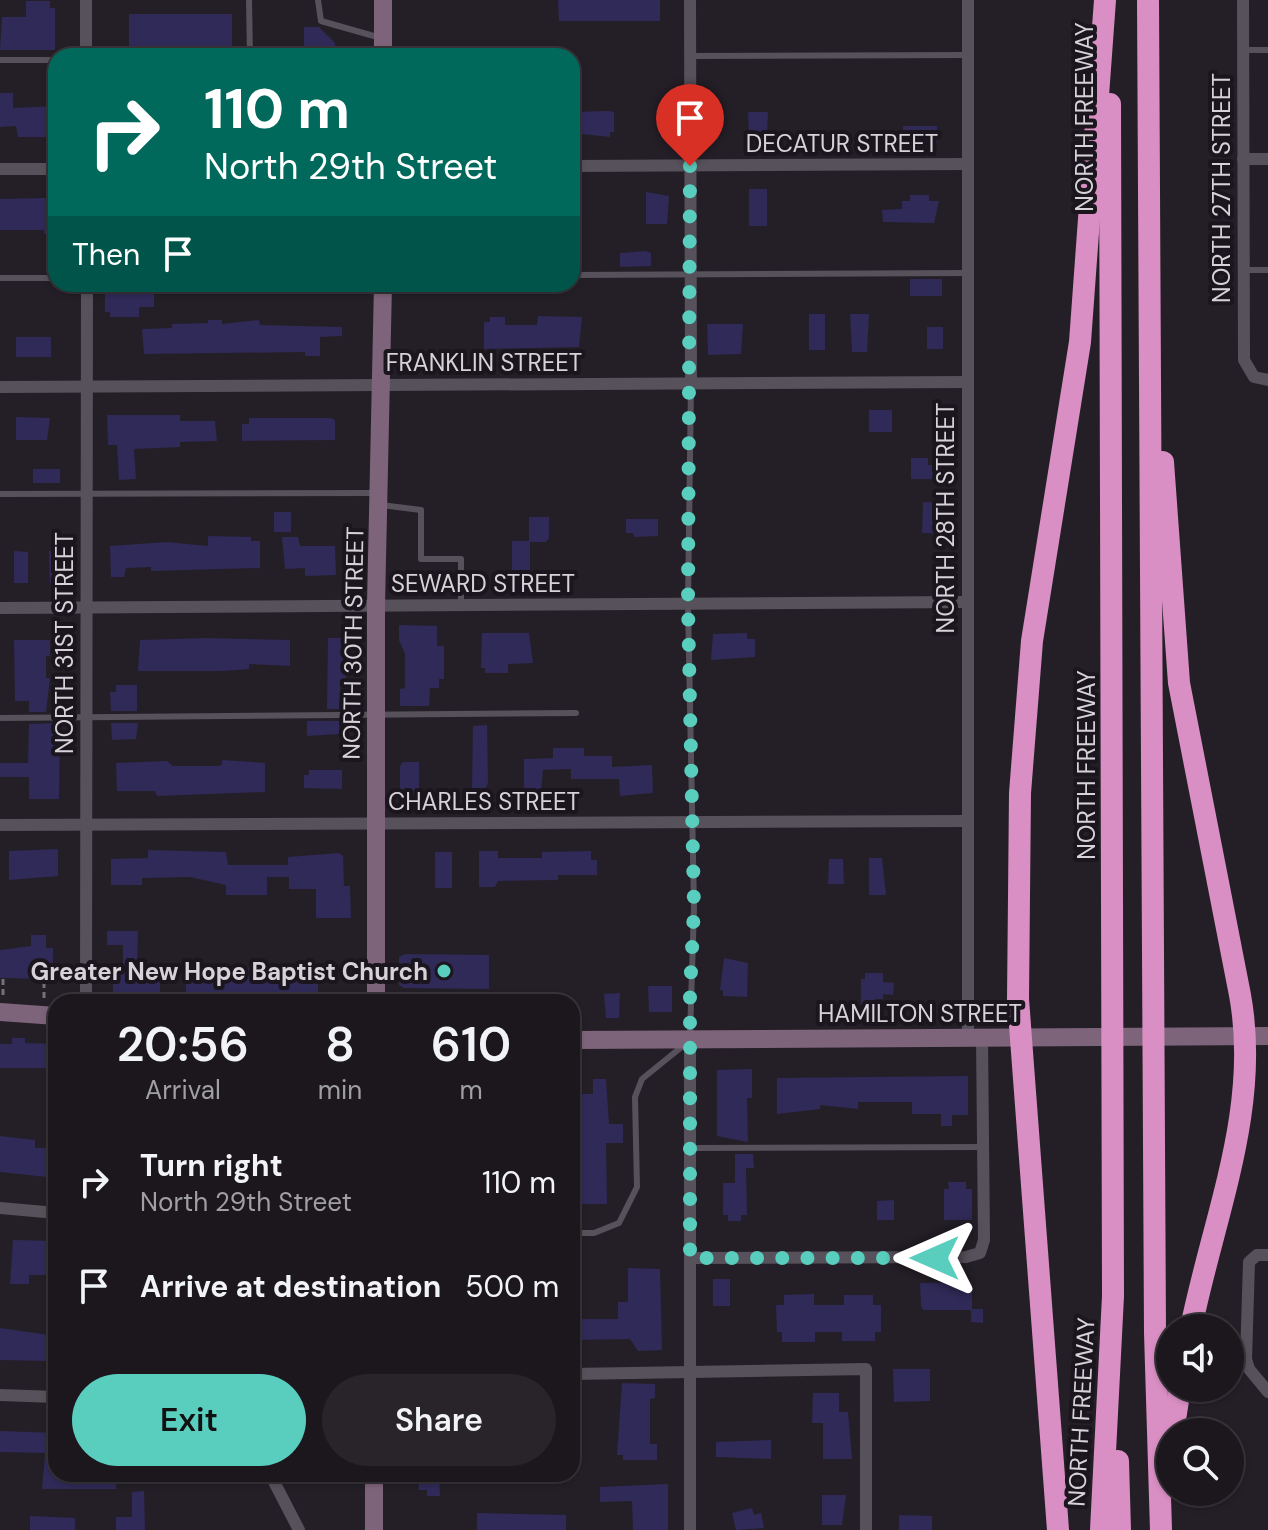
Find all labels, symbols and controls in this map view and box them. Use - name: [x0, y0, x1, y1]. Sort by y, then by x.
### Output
- street label: NORTH FREEWAY: [1069, 22, 1100, 212]
- text: 110 m: [204, 72, 350, 145]
- street label: NORTH 27TH STREET: [1206, 73, 1237, 303]
- icon: right: [72, 80, 176, 184]
- pin: [656, 84, 724, 166]
- icon: arrive: [668, 96, 712, 140]
- street label: DECATUR STREET: [746, 128, 938, 159]
- text: North 29th Street: [204, 143, 497, 190]
- icon: arrive: [156, 232, 200, 276]
- text: Then: [72, 235, 140, 274]
- street label: FRANKLIN STREET: [386, 347, 582, 378]
- street label: NORTH 28TH STREET: [930, 403, 961, 633]
- street label: NORTH 30TH STREET: [335, 526, 371, 760]
- street label: NORTH 31ST STREET: [49, 532, 80, 754]
- street label: SEWARD STREET: [391, 568, 575, 599]
- street label: NORTH FREEWAY: [1071, 670, 1102, 860]
- street label: CHARLES STREET: [388, 786, 580, 817]
- place label: Greater New Hope Baptist Church: [31, 956, 428, 987]
- marker: Greater New Hope Baptist Church: [435, 962, 453, 980]
- street label: HAMILTON STREET: [818, 998, 1022, 1029]
- text: 20:56: [117, 1013, 249, 1076]
- text: 8: [325, 1013, 355, 1076]
- text: 610: [431, 1013, 511, 1076]
- text: Arrival: [145, 1073, 221, 1107]
- text: min: [318, 1073, 362, 1107]
- text: m: [459, 1073, 483, 1107]
- text: Turn right: [140, 1146, 283, 1185]
- icon: right: [72, 1160, 116, 1204]
- text: 110 m: [482, 1163, 556, 1202]
- text: North 29th Street: [140, 1185, 352, 1219]
- position arrow: [893, 1216, 977, 1300]
- icon: arrive: [72, 1264, 116, 1308]
- text: Arrive at destination: [140, 1267, 441, 1306]
- text: 500 m: [465, 1267, 559, 1306]
- map controls: [1156, 1314, 1244, 1506]
- button: sound: [1156, 1314, 1244, 1402]
- street label: NORTH FREEWAY: [1061, 1317, 1101, 1507]
- button: Exit: [72, 1374, 306, 1466]
- button: Share: [322, 1374, 556, 1466]
- button: search: [1156, 1418, 1244, 1506]

